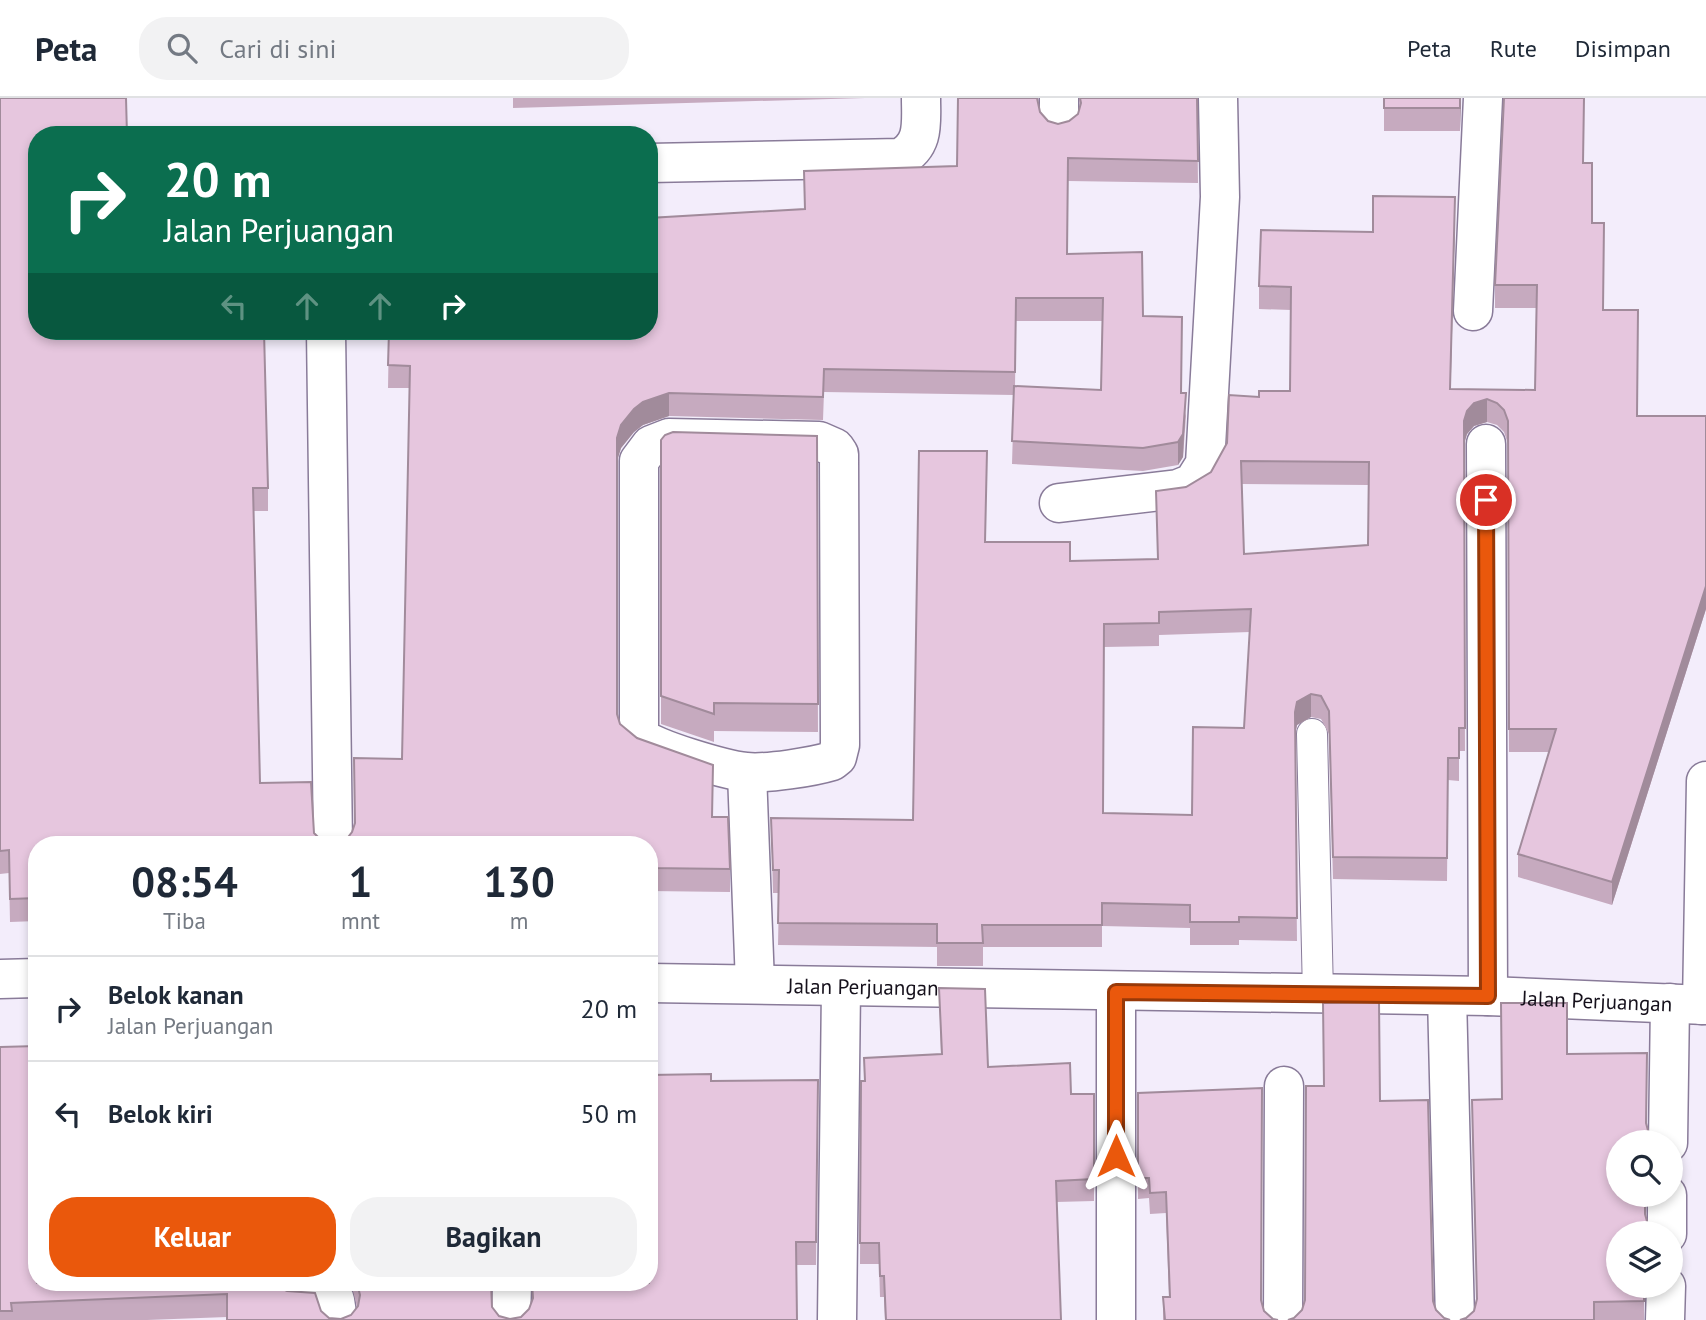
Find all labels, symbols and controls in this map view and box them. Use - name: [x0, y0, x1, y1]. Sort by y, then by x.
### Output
- search box: [139, 17, 629, 80]
- text: Peta: [35, 27, 97, 70]
- icon: search: [163, 29, 201, 67]
- text: Cari di sini: [219, 32, 336, 65]
- text: Peta: [1407, 33, 1452, 64]
- text: Rute: [1490, 33, 1537, 64]
- text: Disimpan: [1575, 33, 1671, 64]
- text: 20 m: [164, 147, 271, 211]
- icon: right: [49, 154, 140, 245]
- text: Jalan Perjuangan: [164, 209, 394, 251]
- icon: left: [215, 287, 253, 325]
- icon: ahead: [288, 287, 326, 325]
- icon: ahead: [361, 287, 399, 325]
- icon: right: [434, 287, 472, 325]
- pin: [1456, 470, 1516, 530]
- icon: arrive: [1467, 481, 1505, 519]
- text: 08:54: [131, 854, 238, 909]
- text: 1: [349, 854, 372, 909]
- text: 130: [483, 854, 555, 909]
- text: Tiba: [163, 906, 206, 935]
- text: mnt: [341, 906, 380, 935]
- text: m: [510, 906, 528, 935]
- street label: Jalan Perjuangan: [786, 972, 939, 1001]
- text: Belok kanan: [108, 978, 244, 1011]
- street label: Jalan Perjuangan: [1520, 984, 1673, 1017]
- icon: right: [49, 990, 87, 1028]
- text: 20 m: [581, 992, 637, 1025]
- text: Jalan Perjuangan: [108, 1011, 273, 1040]
- icon: left: [49, 1095, 87, 1133]
- text: Belok kiri: [108, 1097, 213, 1130]
- text: 50 m: [581, 1097, 637, 1130]
- position arrow: [1079, 1119, 1153, 1193]
- map controls: [1606, 1130, 1683, 1298]
- button: search: [1606, 1130, 1683, 1207]
- button: Keluar: [49, 1197, 336, 1277]
- button: Bagikan: [350, 1197, 637, 1277]
- button: layers: [1606, 1221, 1683, 1298]

